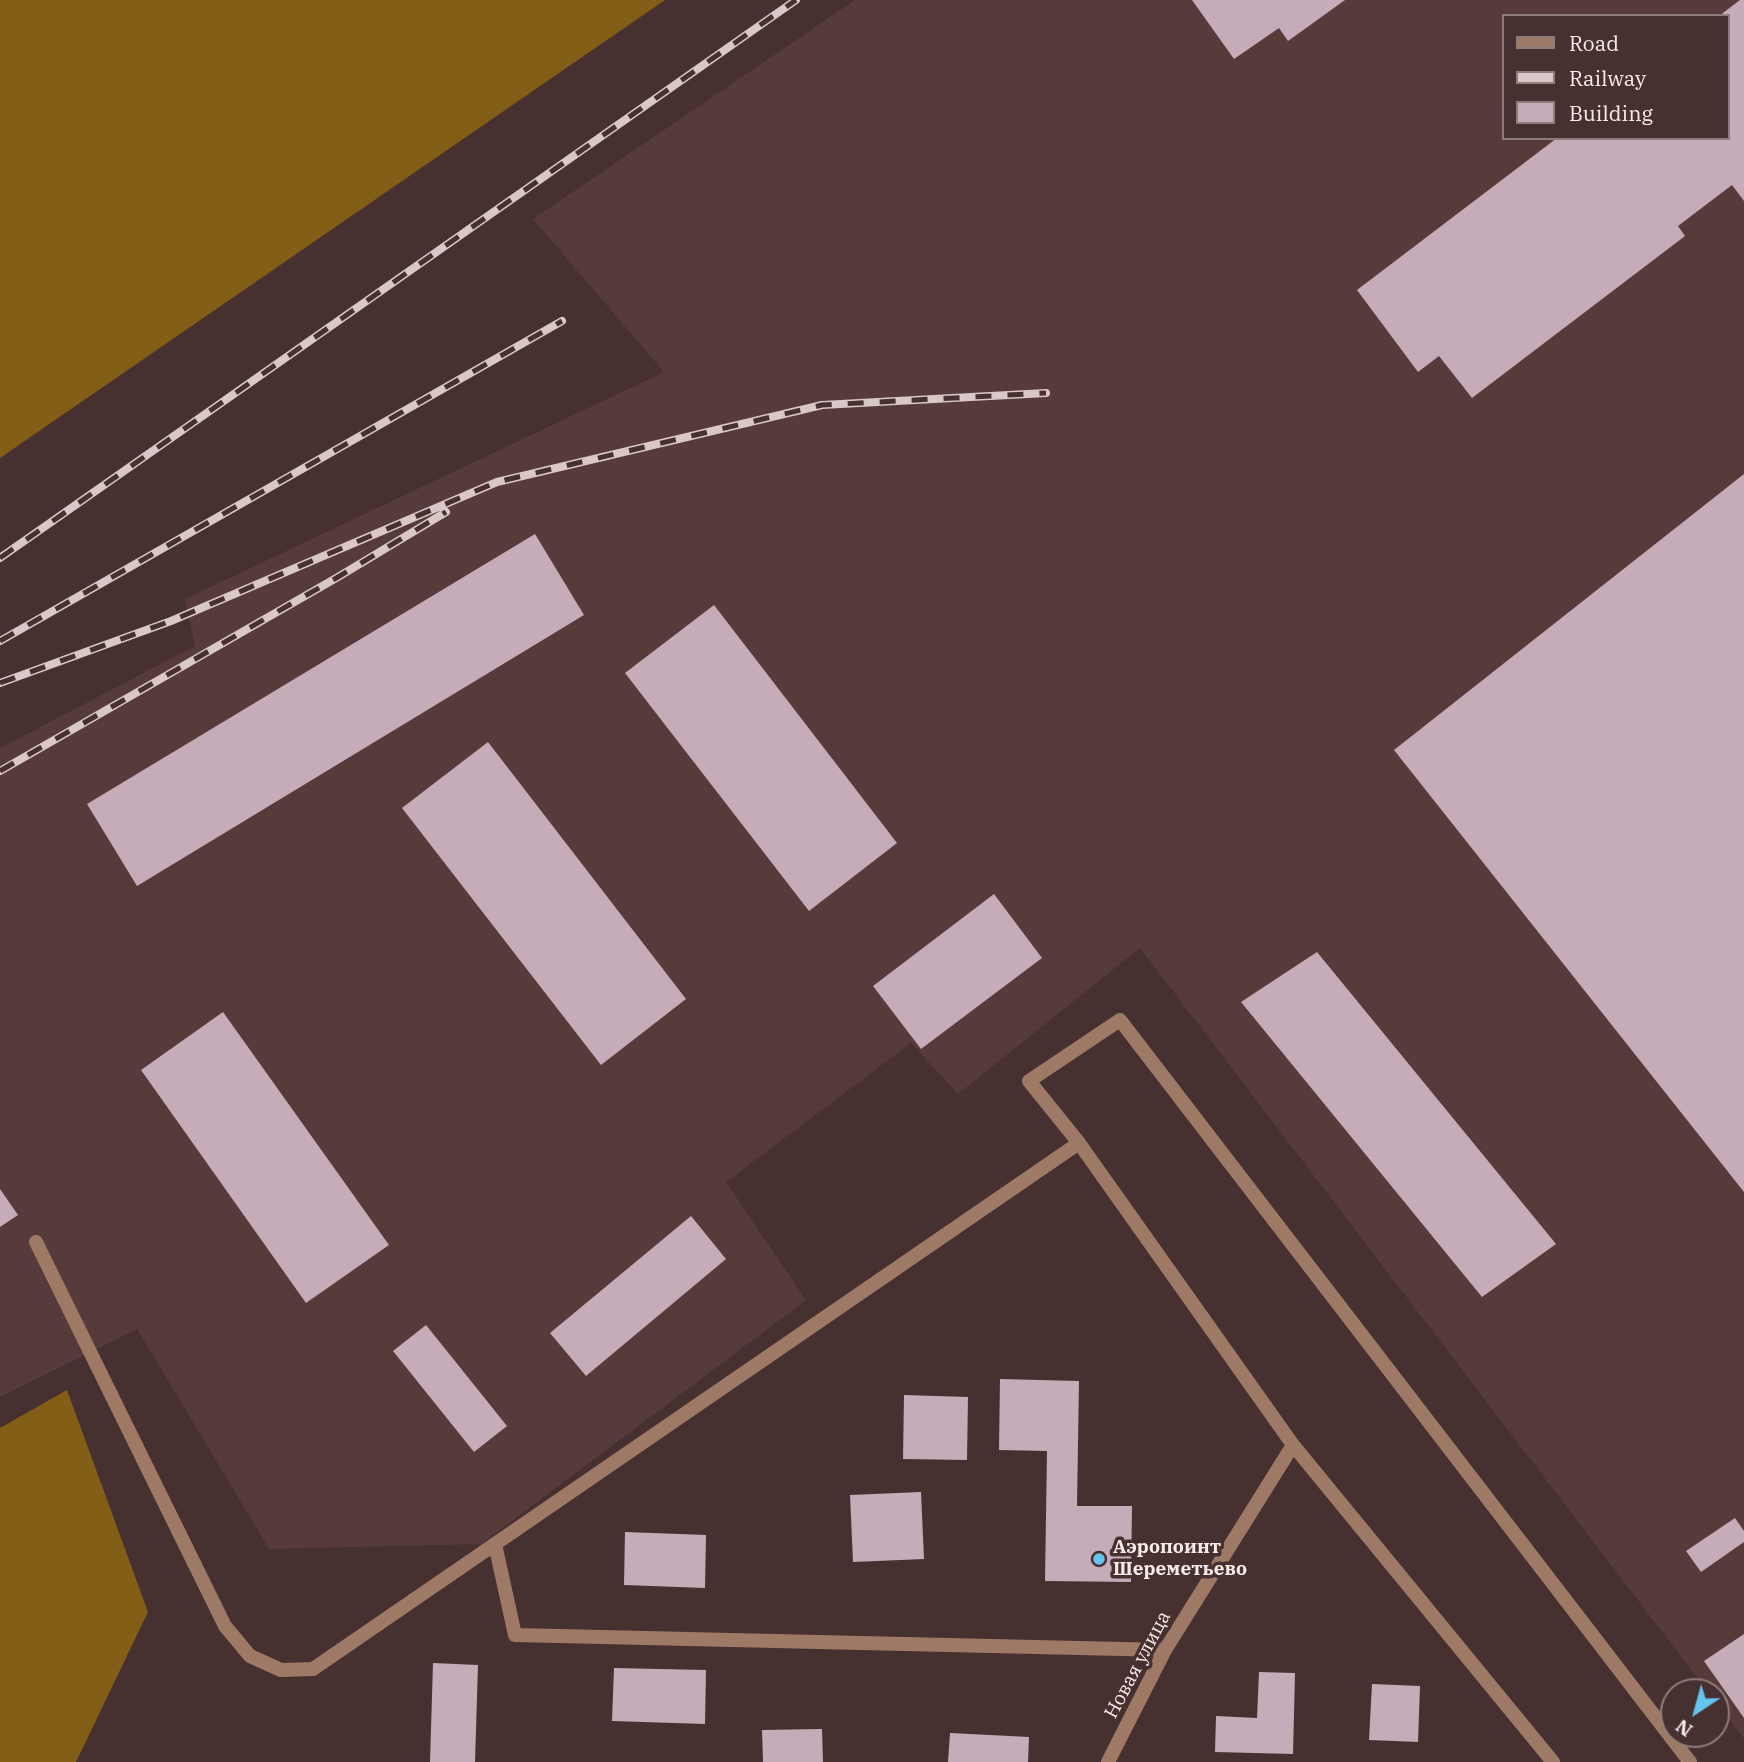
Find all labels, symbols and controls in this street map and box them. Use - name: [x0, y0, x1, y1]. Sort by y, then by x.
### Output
- legend: [1502, 14, 1730, 140]
- text: Road: [1569, 29, 1619, 57]
- text: Railway: [1569, 64, 1646, 92]
- text: Building: [1569, 99, 1653, 127]
- place label: Аэропоинт Шереметьево: [1113, 1537, 1247, 1581]
- marker: Аэропоинт Шереметьево: [1091, 1551, 1107, 1567]
- street label: Новая улица: [1100, 1607, 1176, 1723]
- north arrow: [1660, 1678, 1730, 1748]
- text: N: [1671, 1714, 1697, 1742]

